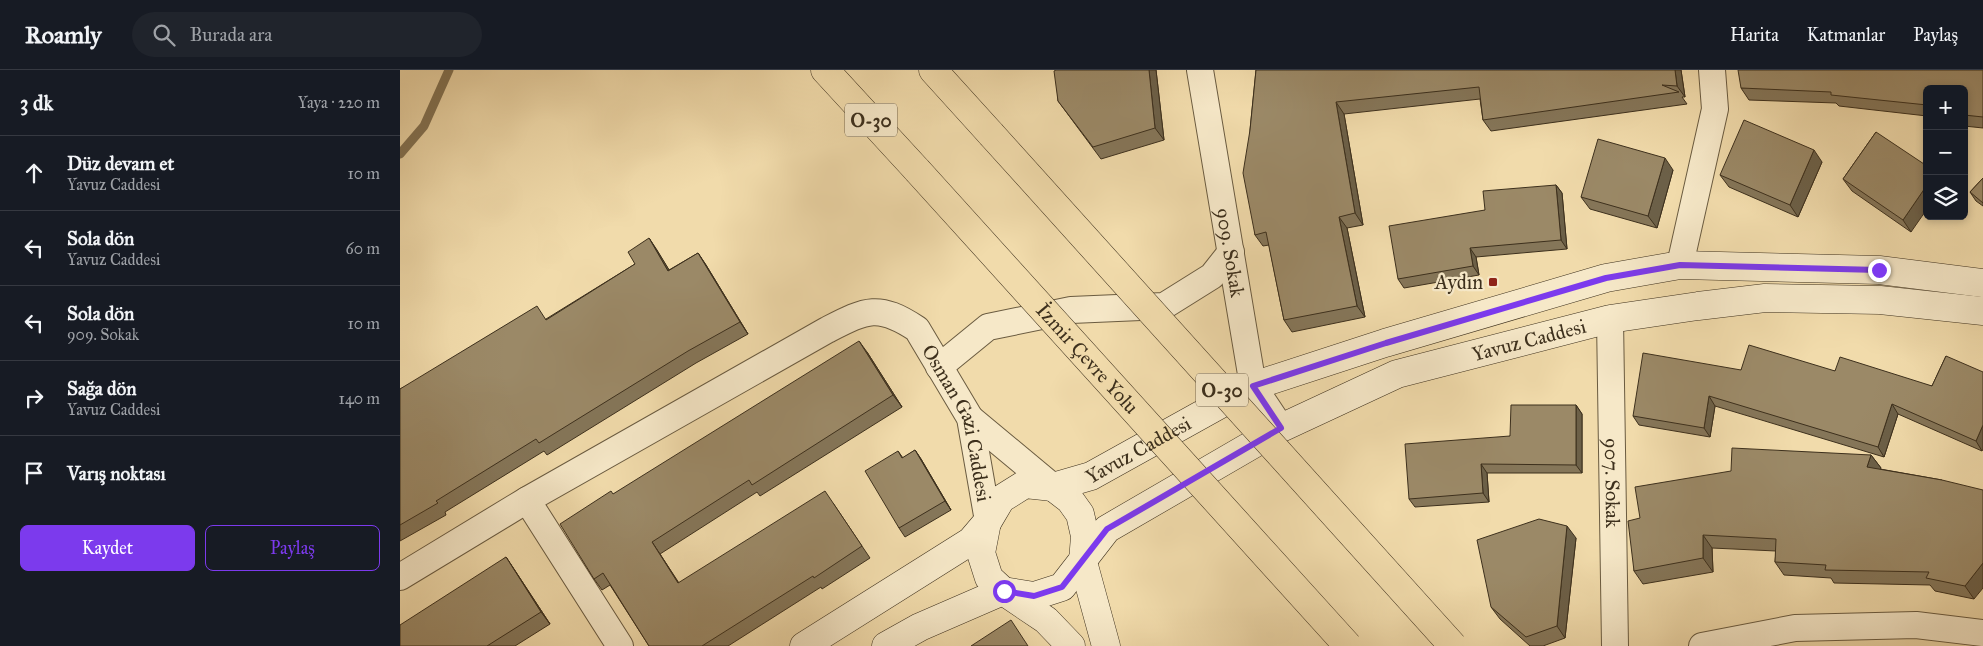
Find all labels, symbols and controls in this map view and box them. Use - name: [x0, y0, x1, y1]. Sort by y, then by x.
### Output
- search box: [132, 12, 482, 57]
- text: Roamly: [25, 20, 102, 50]
- icon: search: [150, 21, 178, 49]
- text: Burada ara: [190, 23, 272, 46]
- text: Harita: [1730, 24, 1779, 46]
- text: Katmanlar: [1807, 24, 1885, 46]
- text: Paylaş: [1913, 24, 1958, 46]
- map controls: [1923, 85, 1968, 220]
- button: +: [1923, 85, 1968, 130]
- text: 3 dk: [20, 90, 53, 116]
- text: Yaya · 220 m: [298, 93, 380, 112]
- road number: O-30: [845, 104, 897, 136]
- button: −: [1923, 130, 1968, 175]
- text: Düz devam et: [67, 152, 174, 175]
- icon: ahead: [20, 159, 48, 187]
- text: 10 m: [348, 164, 380, 183]
- text: Yavuz Caddesi: [67, 175, 161, 194]
- button: layers: [1923, 175, 1968, 220]
- street label: 909. Sokak: [1211, 206, 1250, 300]
- text: Sola dön: [67, 227, 134, 250]
- icon: left: [20, 234, 48, 262]
- text: 60 m: [346, 239, 380, 258]
- text: Yavuz Caddesi: [67, 250, 161, 269]
- route end: [1868, 259, 1891, 282]
- place label: Aydın: [1434, 270, 1483, 294]
- marker: Aydın: [1487, 276, 1499, 288]
- street label: İzmir Çevre Yolu: [1031, 297, 1144, 419]
- text: Sola dön: [67, 302, 134, 325]
- icon: left: [20, 309, 48, 337]
- text: 10 m: [348, 314, 380, 333]
- street label: Yavuz Caddesi: [1469, 314, 1589, 366]
- text: 909. Sokak: [67, 325, 139, 344]
- street label: Osman Gazi Caddesi: [917, 340, 996, 504]
- road number: O-30: [1196, 374, 1248, 406]
- text: Sağa dön: [67, 377, 136, 400]
- icon: right: [20, 384, 48, 412]
- text: 140 m: [339, 389, 380, 408]
- text: Yavuz Caddesi: [67, 400, 161, 419]
- street label: Yavuz Caddesi: [1081, 411, 1196, 489]
- street label: 907. Sokak: [1600, 438, 1625, 529]
- icon: arrive: [20, 459, 48, 487]
- text: Varış noktası: [67, 462, 166, 485]
- button: Kaydet: [20, 525, 195, 571]
- button: Paylaş: [205, 525, 380, 571]
- route start: [993, 580, 1016, 603]

